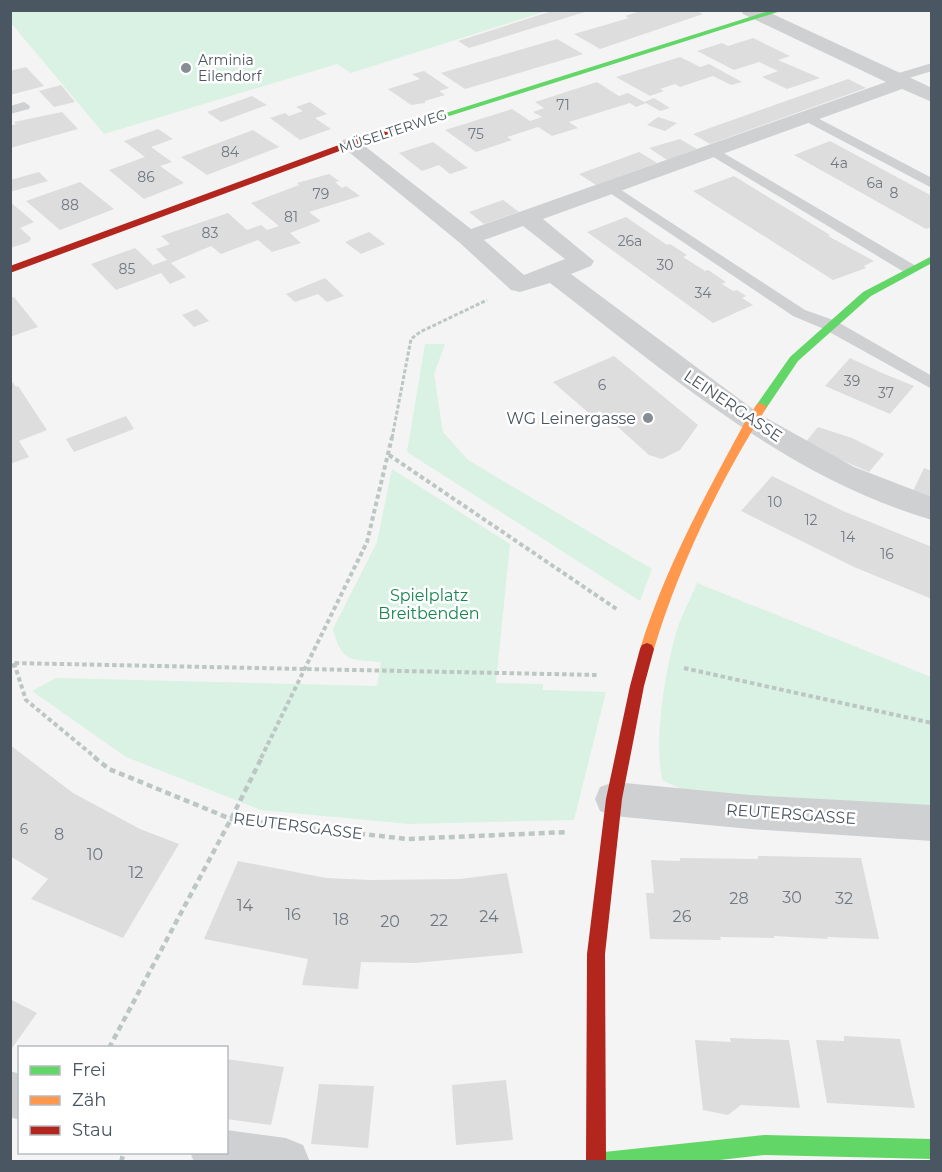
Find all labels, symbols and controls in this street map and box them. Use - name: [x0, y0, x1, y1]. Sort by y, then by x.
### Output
- place label: Arminia Eilendorf: [198, 51, 263, 85]
- marker: Arminia Eilendorf: [179, 61, 193, 75]
- house number: 71: [556, 96, 570, 114]
- street label: MÜSELTERWEG: [337, 105, 449, 157]
- house number: 75: [468, 125, 484, 143]
- house number: 84: [221, 143, 240, 161]
- house number: 4a: [830, 154, 848, 172]
- house number: 86: [137, 168, 155, 186]
- house number: 6a: [867, 174, 883, 192]
- house number: 8: [890, 184, 899, 202]
- house number: 79: [313, 185, 329, 203]
- house number: 88: [61, 196, 79, 214]
- house number: 81: [284, 208, 298, 226]
- house number: 83: [202, 224, 219, 242]
- house number: 26a: [618, 232, 642, 250]
- house number: 30: [656, 256, 674, 274]
- house number: 85: [119, 260, 136, 278]
- house number: 34: [694, 284, 712, 302]
- street label: LEINERGASSE: [680, 366, 786, 446]
- house number: 39: [844, 372, 860, 390]
- house number: 6: [598, 376, 607, 394]
- house number: 37: [878, 384, 894, 402]
- place label: WG Leinergasse: [506, 409, 636, 428]
- marker: WG Leinergasse: [641, 411, 655, 425]
- house number: 10: [768, 493, 782, 511]
- house number: 12: [804, 511, 818, 529]
- house number: 14: [841, 528, 856, 546]
- house number: 16: [880, 545, 894, 563]
- park label: Spielplatz Breitbenden: [378, 586, 480, 623]
- street label: REUTERSGASSE: [725, 800, 857, 828]
- street label: REUTERSGASSE: [232, 809, 364, 843]
- house number: 6: [20, 820, 29, 838]
- house number: 8: [54, 825, 64, 844]
- house number: 10: [87, 845, 103, 864]
- house number: 12: [129, 863, 143, 882]
- house number: 30: [782, 888, 802, 907]
- house number: 28: [729, 889, 749, 908]
- house number: 32: [835, 889, 853, 908]
- house number: 14: [237, 896, 254, 915]
- house number: 16: [285, 905, 301, 924]
- house number: 24: [479, 907, 499, 926]
- house number: 26: [673, 907, 692, 926]
- house number: 18: [333, 910, 349, 929]
- house number: 22: [430, 911, 448, 930]
- house number: 20: [380, 912, 400, 931]
- legend: [18, 1046, 228, 1154]
- text: Frei: [72, 1059, 106, 1081]
- text: Zäh: [72, 1089, 107, 1111]
- text: Stau: [72, 1119, 113, 1141]

